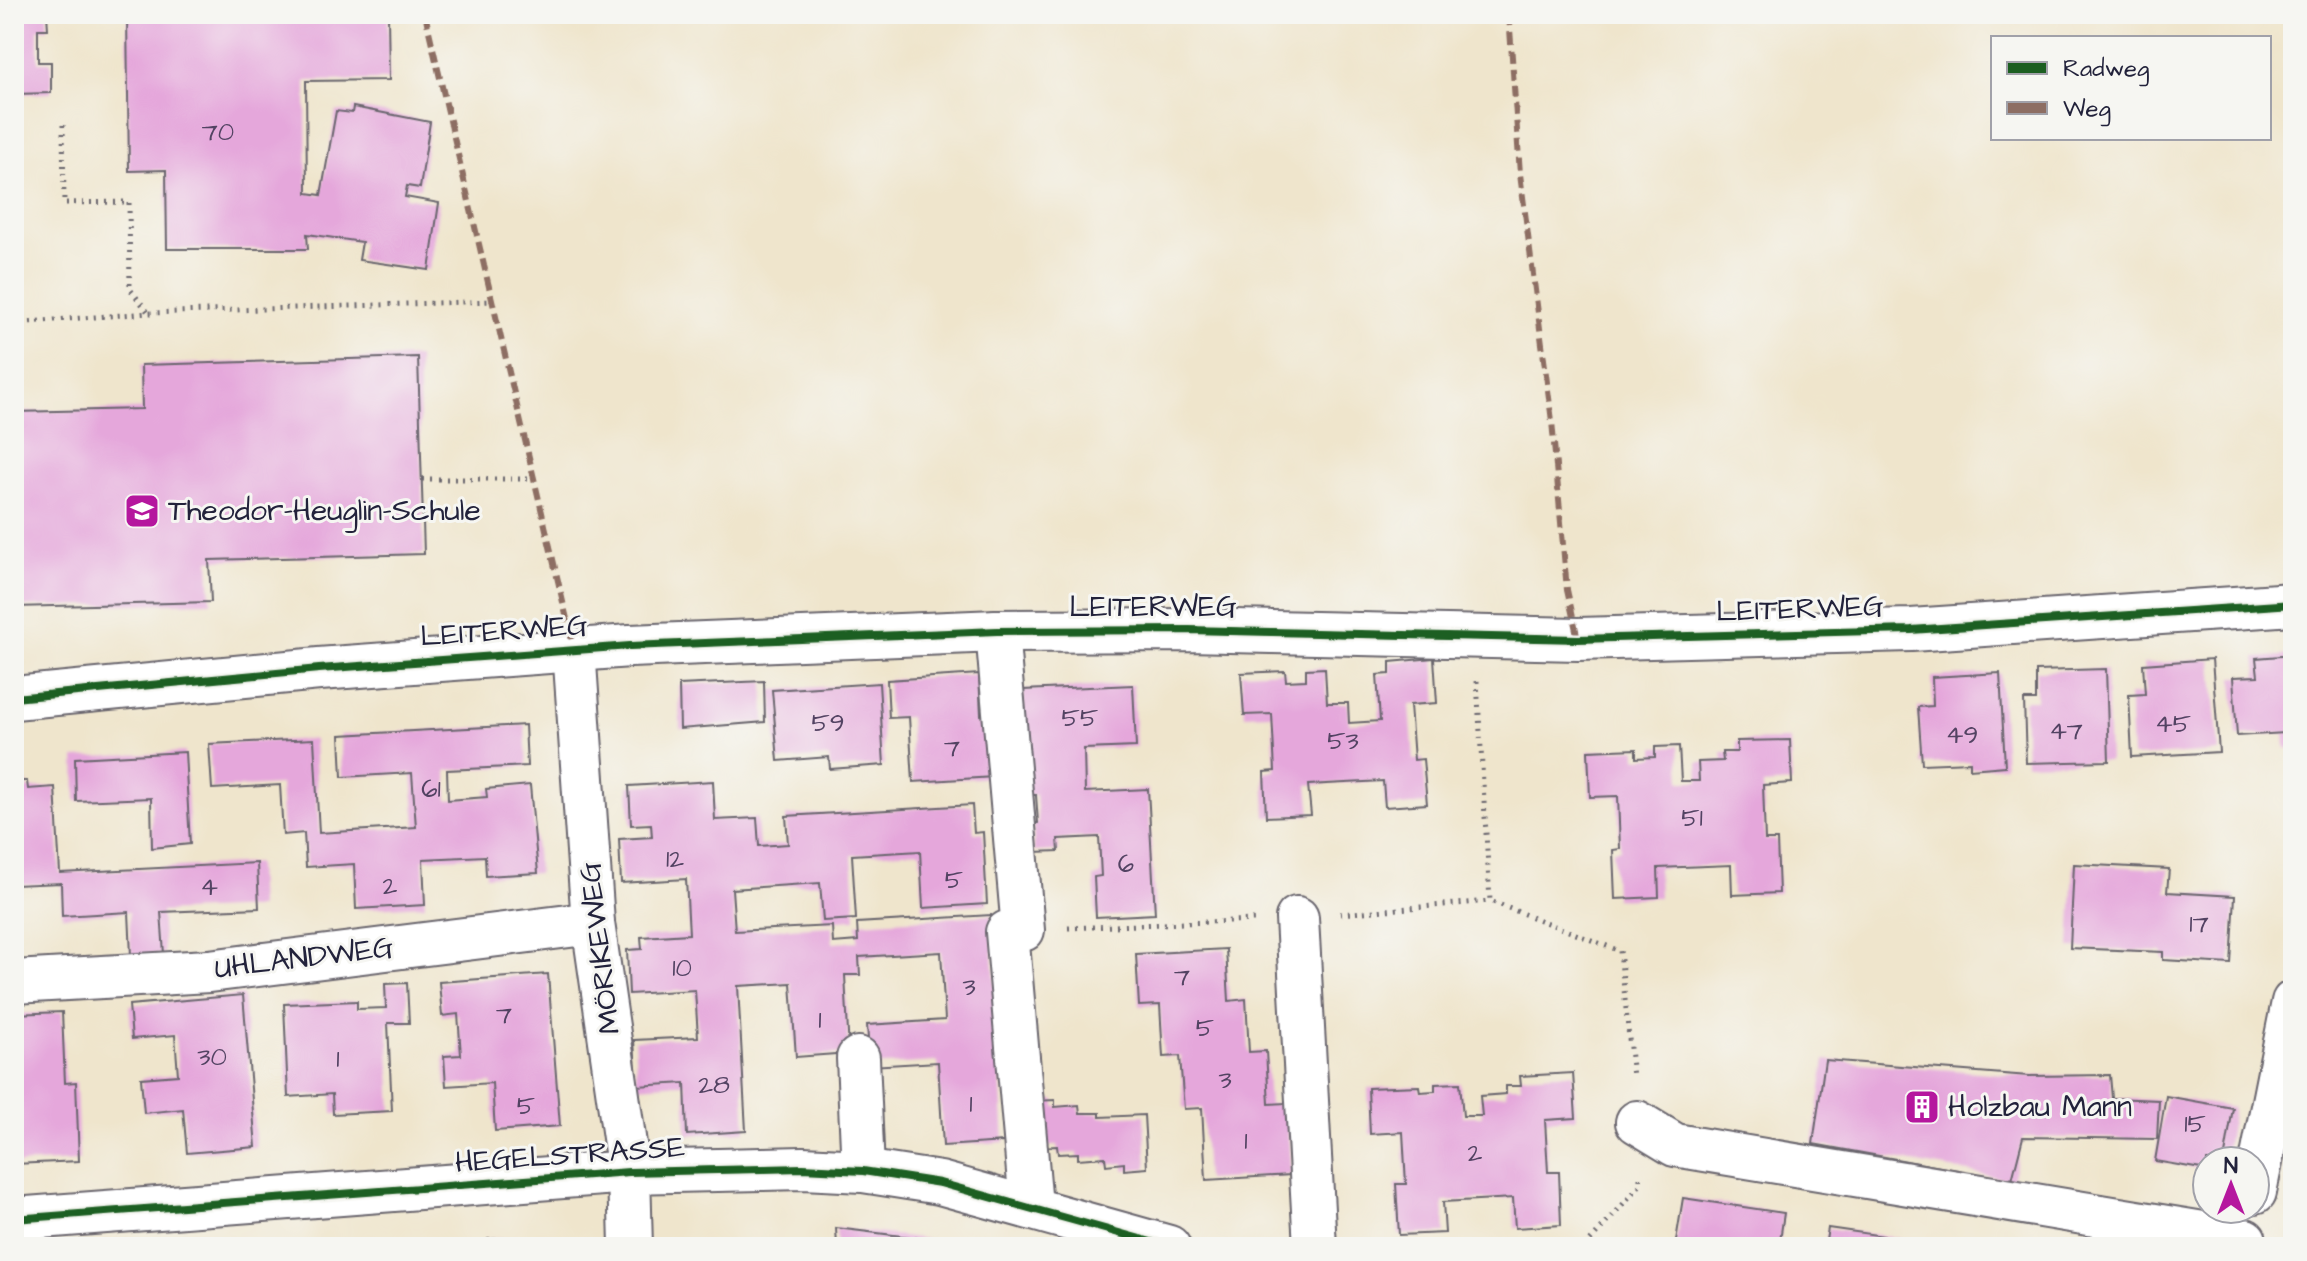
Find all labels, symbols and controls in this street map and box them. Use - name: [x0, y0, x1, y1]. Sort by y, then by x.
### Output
- legend: [1991, 36, 2271, 140]
- text: Radweg: [2063, 52, 2149, 87]
- text: Weg: [2063, 92, 2111, 127]
- house number: 70: [202, 114, 234, 150]
- place label: Theodor-Heuglin-Schule: [168, 490, 481, 533]
- school or university icon: Theodor-Heuglin-Schule: [123, 492, 161, 530]
- street label: LEITERWEG: [1715, 585, 1885, 633]
- street label: LEITERWEG: [1069, 586, 1237, 628]
- street label: LEITERWEG: [419, 604, 589, 658]
- house number: 55: [1062, 700, 1098, 736]
- house number: 59: [811, 705, 845, 741]
- house number: 45: [2155, 706, 2191, 742]
- house number: 47: [2049, 713, 2083, 749]
- house number: 49: [1946, 717, 1978, 753]
- house number: 53: [1327, 723, 1359, 759]
- house number: 7: [944, 730, 960, 766]
- house number: 61: [421, 771, 441, 807]
- house number: 51: [1681, 800, 1703, 836]
- house number: 12: [666, 841, 684, 877]
- house number: 6: [1118, 846, 1134, 882]
- street label: MÖRIKEWEG: [569, 859, 631, 1037]
- house number: 5: [945, 862, 963, 898]
- house number: 2: [383, 868, 398, 904]
- house number: 4: [200, 869, 218, 905]
- house number: 17: [2189, 906, 2209, 942]
- street label: UHLANDWEG: [212, 926, 396, 990]
- house number: 10: [672, 950, 692, 986]
- house number: 7: [1174, 959, 1190, 995]
- house number: 3: [962, 969, 976, 1005]
- house number: 7: [496, 997, 512, 1033]
- house number: 1: [818, 1002, 822, 1038]
- house number: 5: [1196, 1010, 1214, 1046]
- house number: 30: [197, 1039, 227, 1075]
- house number: 1: [336, 1041, 340, 1077]
- house number: 3: [1218, 1062, 1232, 1098]
- house number: 28: [698, 1067, 730, 1103]
- house number: 1: [969, 1086, 973, 1122]
- place label: Holzbau Mann: [1948, 1086, 2132, 1128]
- house number: 5: [517, 1088, 535, 1124]
- building icon: Holzbau Mann: [1903, 1088, 1941, 1126]
- house number: 15: [2184, 1106, 2206, 1142]
- house number: 1: [1244, 1123, 1248, 1159]
- street label: HEGELSTRASSE: [454, 1126, 686, 1184]
- house number: 2: [1468, 1135, 1483, 1171]
- north arrow: [2191, 1145, 2271, 1225]
- text: N: [2224, 1151, 2238, 1182]

